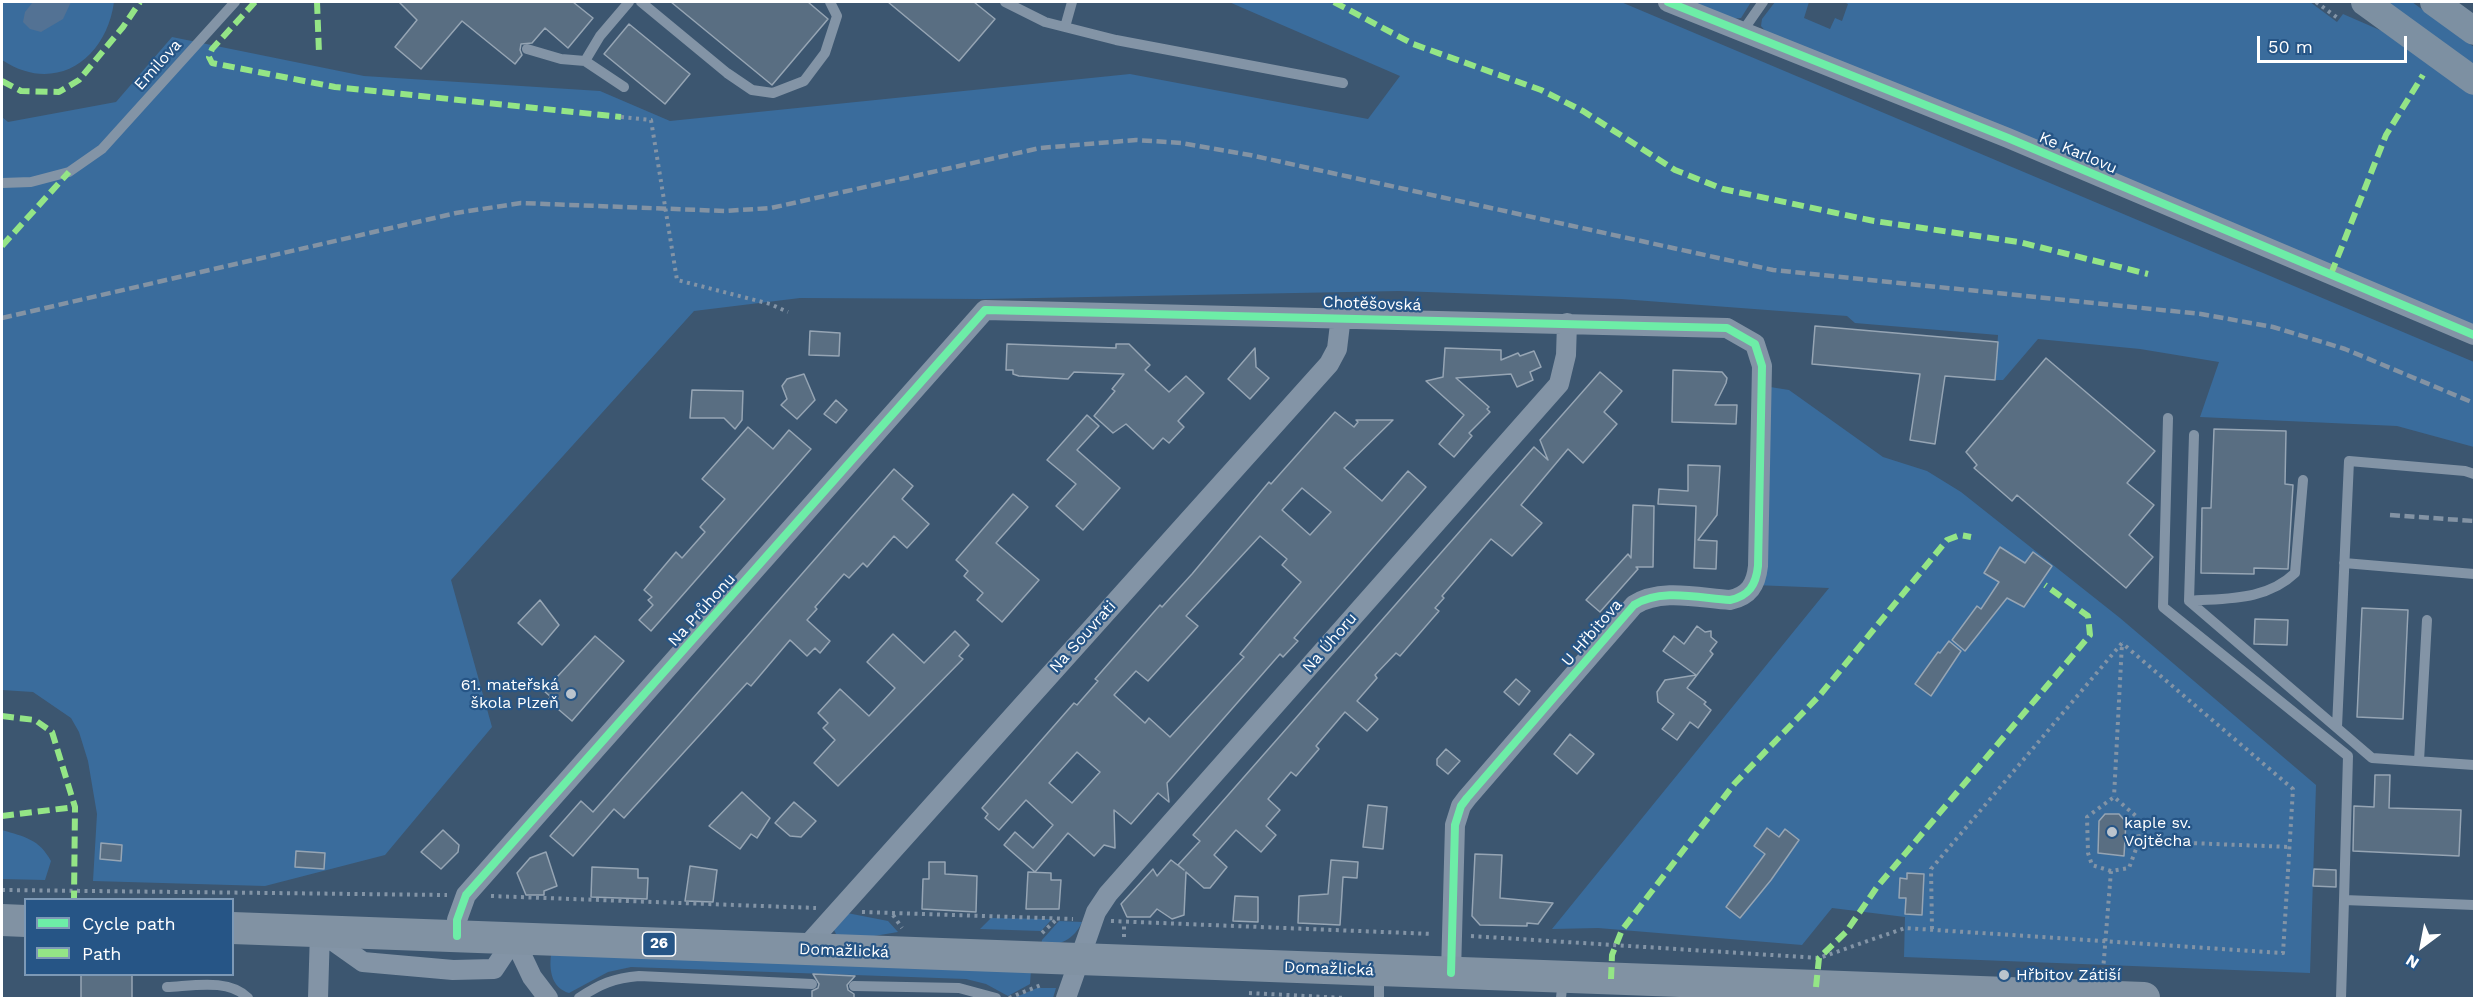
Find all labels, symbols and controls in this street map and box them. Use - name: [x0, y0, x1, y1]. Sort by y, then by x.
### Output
- scale bar: [2260, 24, 2410, 62]
- street label: Emilova: [130, 36, 186, 94]
- text: 50 m: [2268, 36, 2313, 57]
- street label: Ke Karlovu: [2036, 128, 2120, 178]
- street label: Chotěšovská: [1322, 293, 1422, 315]
- street label: Na Průhonu: [664, 570, 740, 650]
- street label: U Hřbitova: [1558, 595, 1626, 671]
- street label: Na Souvrati: [1046, 597, 1120, 677]
- street label: Na Úhoru: [1299, 609, 1361, 677]
- place label: 61. mateřská škola Plzeň: [461, 675, 559, 713]
- marker: 61. mateřská škola Plzeň: [564, 687, 578, 701]
- place label: kaple sv. Vojtěcha: [2124, 813, 2191, 851]
- marker: kaple sv. Vojtěcha: [2105, 825, 2119, 839]
- legend: [24, 898, 234, 976]
- text: Cycle path: [82, 913, 176, 934]
- north arrow: [2392, 916, 2452, 976]
- road number: 26: [642, 932, 676, 956]
- street label: Domažlická: [799, 940, 889, 962]
- text: Path: [82, 943, 122, 964]
- text: N: [2402, 950, 2422, 973]
- street label: Domažlická: [1284, 958, 1374, 980]
- place label: Hřbitov Zátiší: [2016, 965, 2121, 985]
- marker: Hřbitov Zátiší: [1997, 968, 2011, 982]

